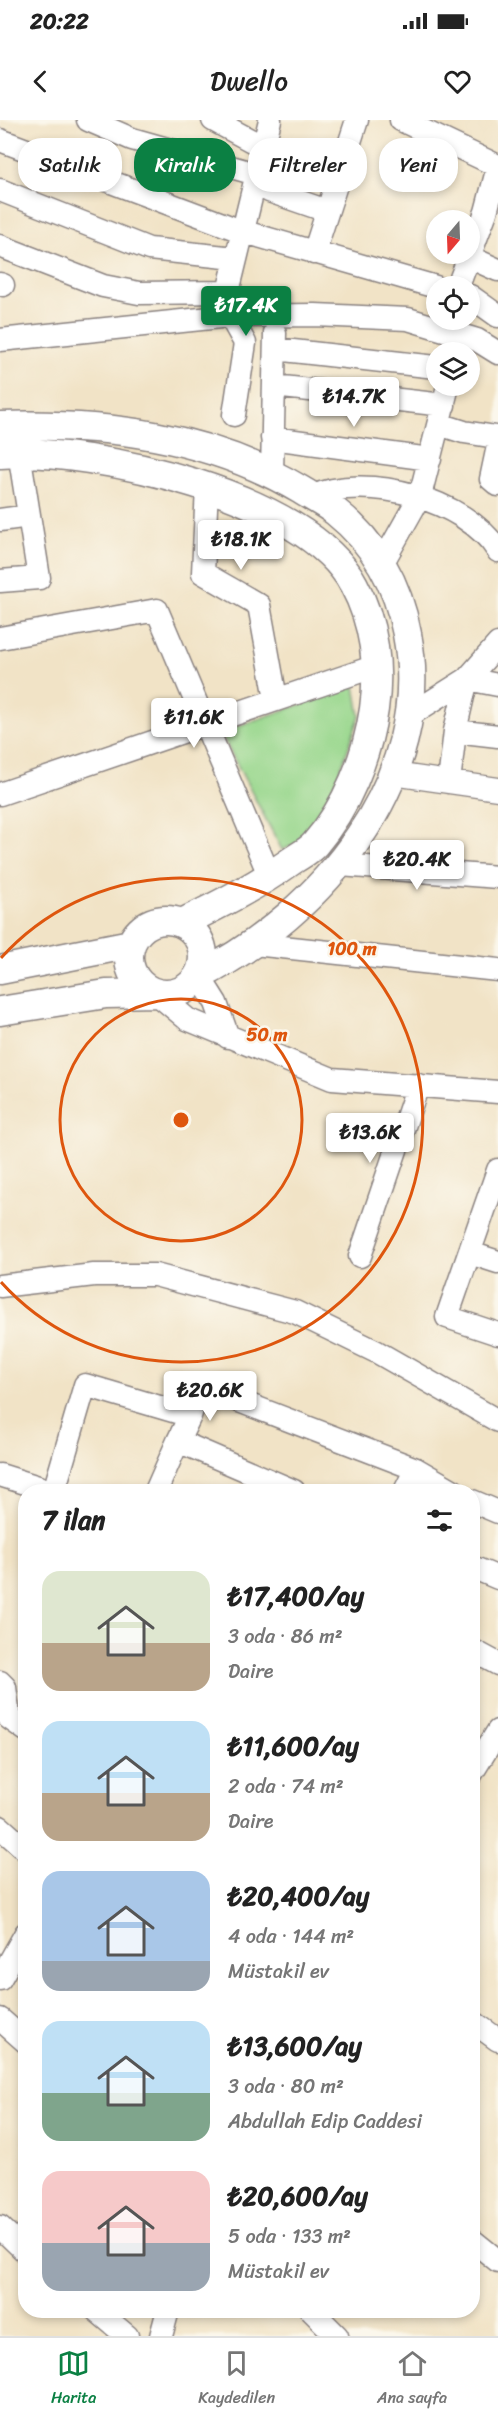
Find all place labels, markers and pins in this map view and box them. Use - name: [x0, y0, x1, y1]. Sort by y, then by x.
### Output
- pin: ₺17.4K: [197, 286, 295, 337]
- pin: ₺14.7K: [305, 377, 403, 428]
- pin: ₺18.1K: [192, 520, 290, 571]
- pin: ₺11.6K: [145, 698, 243, 749]
- pin: ₺20.4K: [368, 840, 466, 891]
- centre of rings: [171, 1110, 191, 1130]
- pin: ₺13.6K: [321, 1113, 419, 1164]
- pin: ₺20.6K: [161, 1371, 259, 1422]

